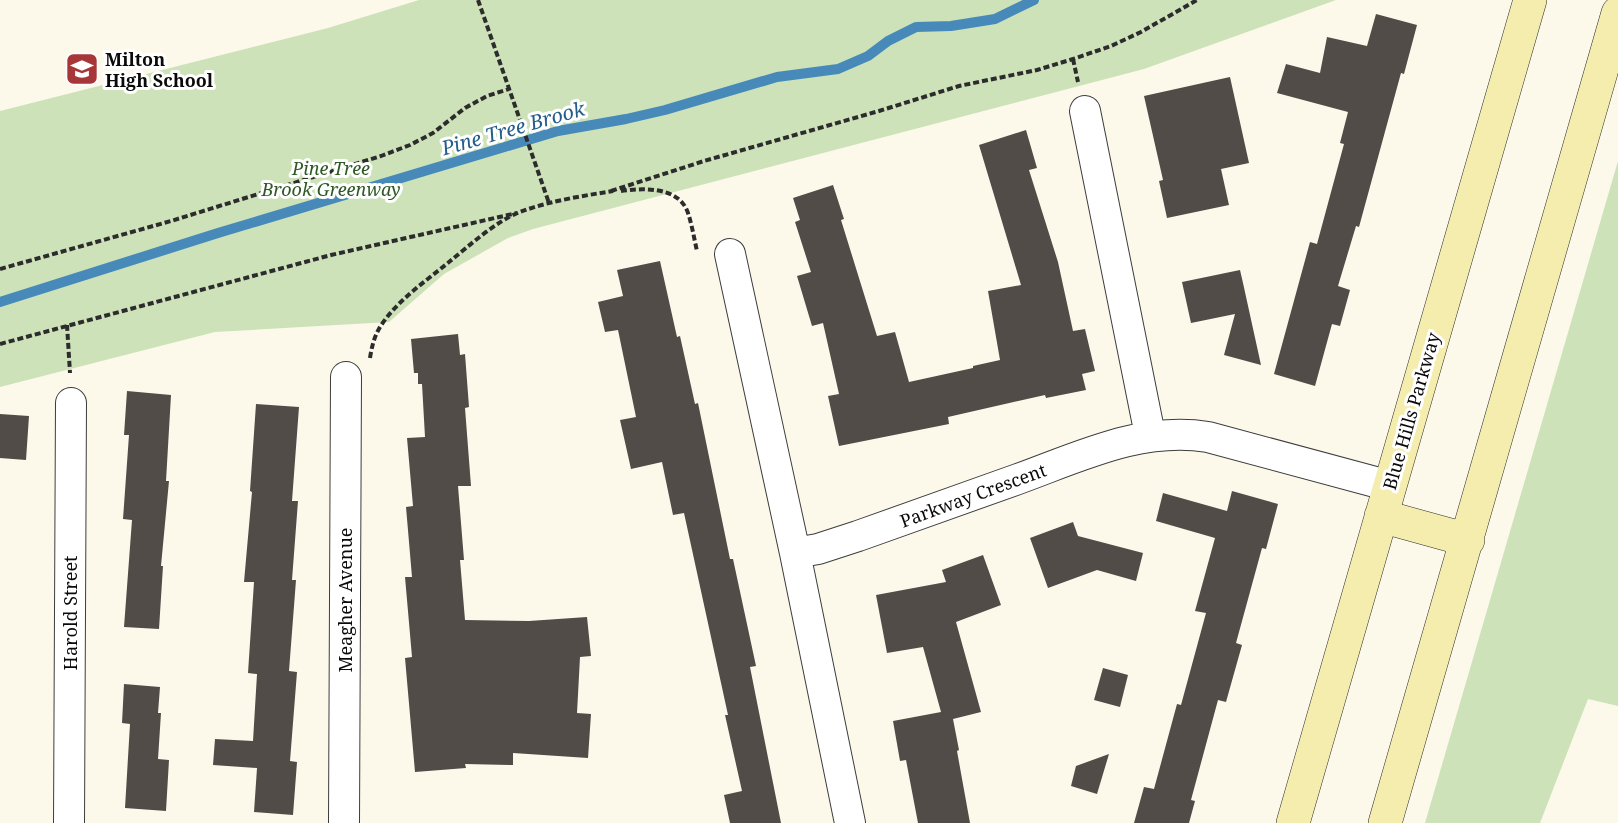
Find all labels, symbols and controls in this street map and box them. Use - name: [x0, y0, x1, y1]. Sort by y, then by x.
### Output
- place label: Milton High School: [105, 47, 214, 92]
- school or university icon: Milton High School: [64, 51, 100, 87]
- water label: Pine Tree Brook: [437, 94, 588, 162]
- park label: Pine Tree Brook Greenway: [260, 156, 401, 201]
- street label: Blue Hills Parkway: [1377, 329, 1445, 492]
- street label: Parkway Crescent: [897, 457, 1049, 533]
- street label: Meagher Avenue: [333, 528, 357, 672]
- street label: Harold Street: [58, 556, 82, 670]

